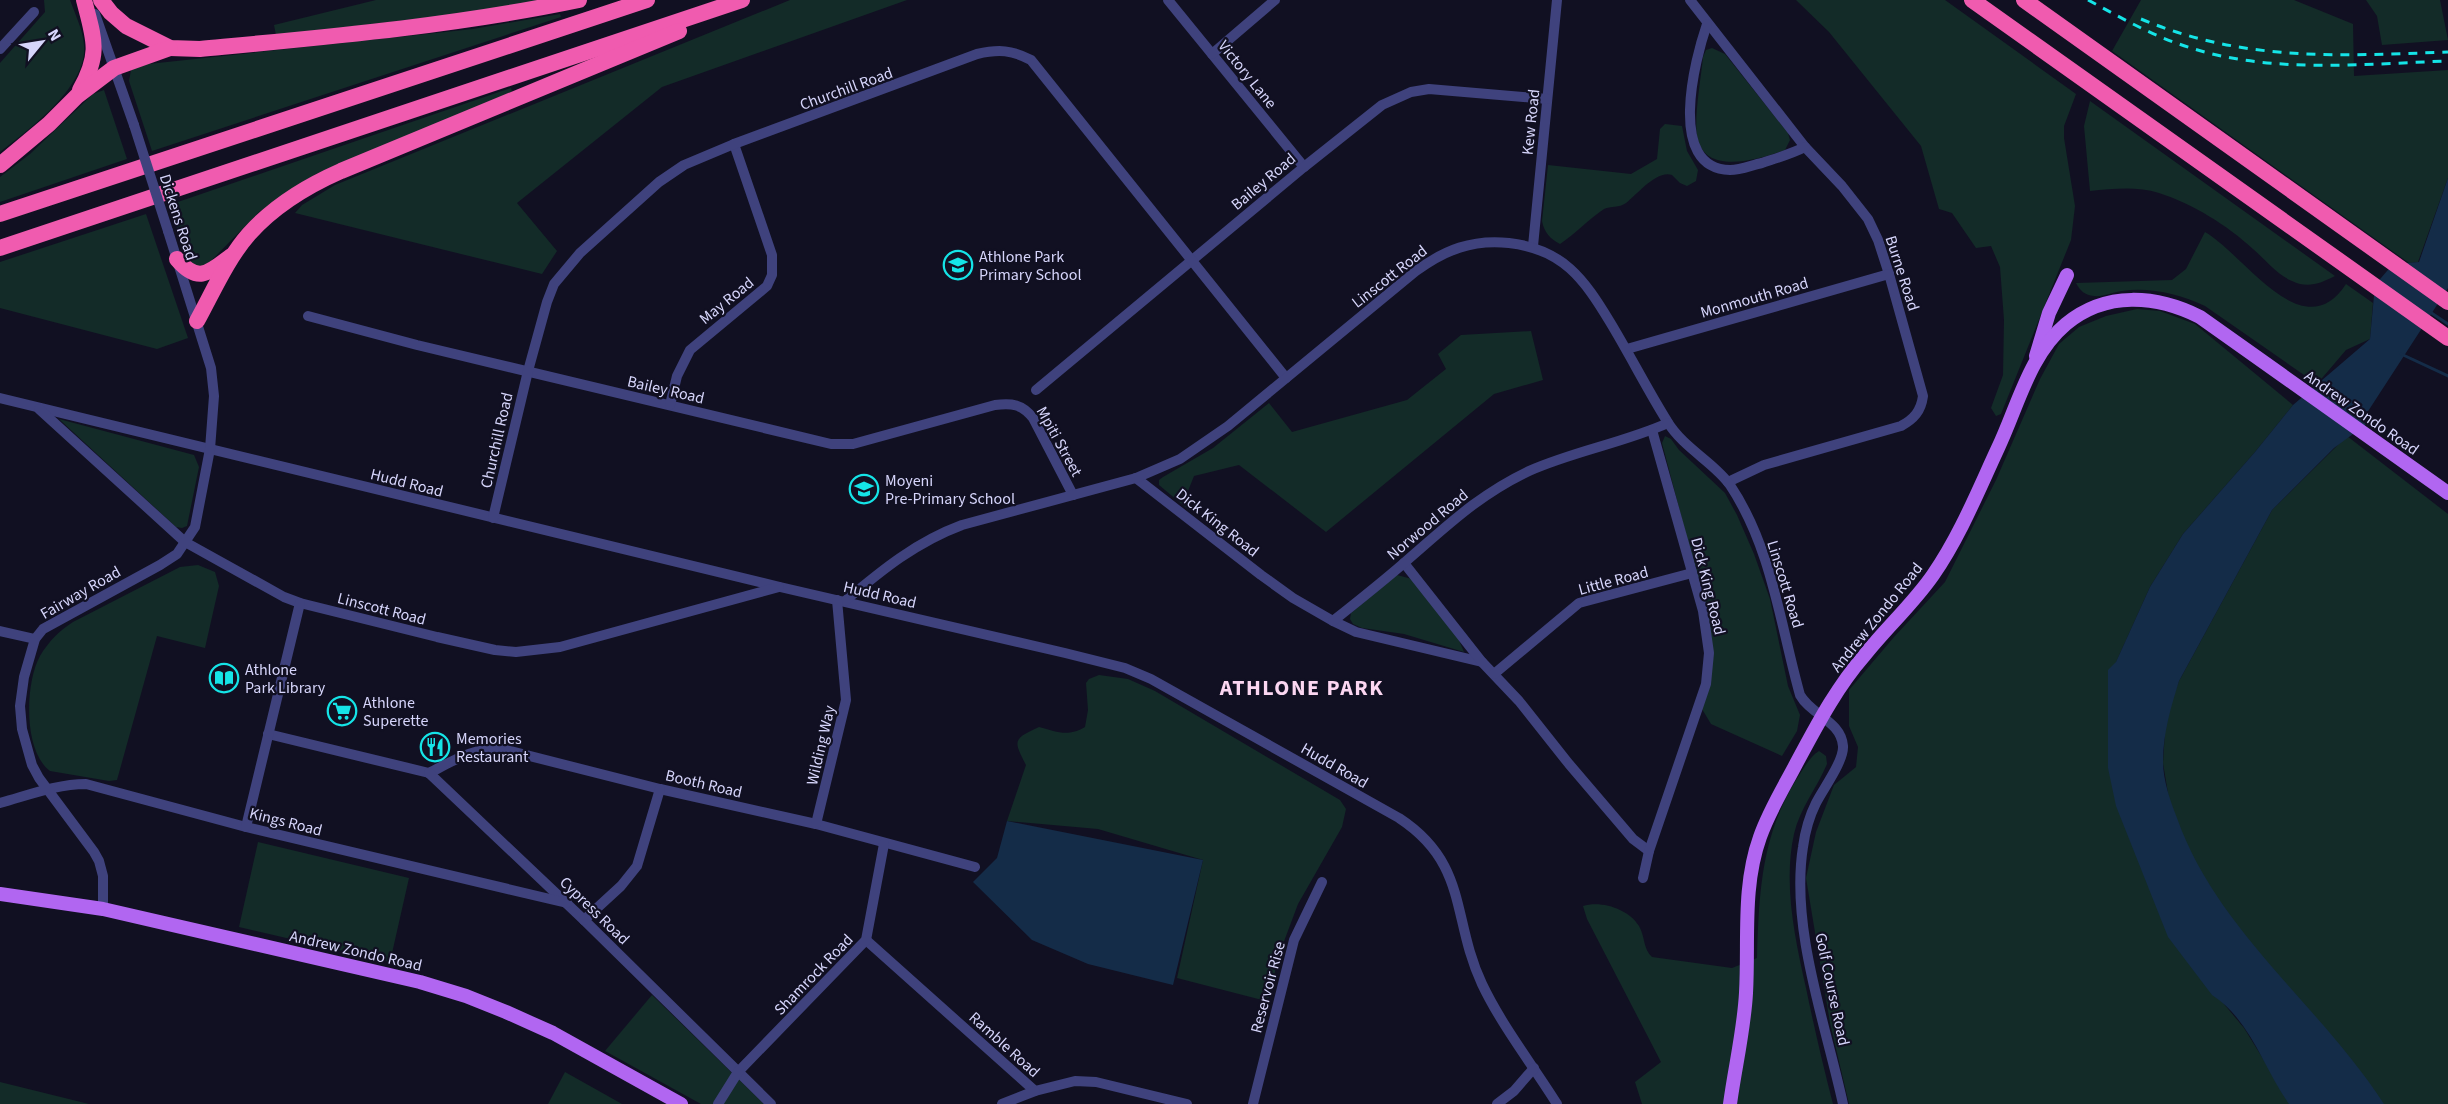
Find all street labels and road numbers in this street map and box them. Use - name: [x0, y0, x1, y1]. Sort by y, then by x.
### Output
- street label: Victory Lane: [1213, 36, 1282, 114]
- street label: Churchill Road: [797, 62, 896, 116]
- street label: Kew Road: [1517, 88, 1545, 156]
- street label: Bailey Road: [1226, 148, 1301, 215]
- street label: Dickens Road: [154, 171, 202, 263]
- street label: Burne Road: [1880, 233, 1925, 314]
- street label: Linscott Road: [1347, 240, 1432, 313]
- street label: May Road: [695, 272, 759, 330]
- street label: Monmouth Road: [1698, 272, 1811, 324]
- street label: Andrew Zondo Road: [2300, 365, 2423, 461]
- street label: Bailey Road: [625, 370, 707, 410]
- street label: Churchill Road: [475, 390, 519, 490]
- street label: Mpiti Street: [1031, 402, 1088, 481]
- street label: Hudd Road: [368, 463, 446, 503]
- street label: Dick King Road: [1171, 483, 1263, 562]
- street label: Norwood Road: [1382, 484, 1473, 565]
- street label: Dick King Road: [1685, 535, 1731, 637]
- street label: Linscott Road: [1761, 538, 1809, 631]
- street label: Andrew Zondo Road: [1826, 558, 1928, 677]
- street label: Fairway Road: [36, 561, 125, 625]
- street label: Little Road: [1576, 561, 1651, 601]
- street label: Hudd Road: [841, 576, 919, 614]
- street label: Linscott Road: [335, 587, 428, 631]
- street label: Wilding Way: [801, 703, 841, 787]
- street label: Hudd Road: [1297, 738, 1372, 794]
- street label: Booth Road: [663, 764, 744, 803]
- street label: Kings Road: [247, 802, 324, 842]
- street label: Cypress Road: [554, 872, 634, 950]
- street label: Andrew Zondo Road: [287, 925, 424, 977]
- street label: Shamrock Road: [769, 929, 858, 1020]
- street label: Golf Course Road: [1809, 931, 1855, 1048]
- street label: Reservoir Rise: [1245, 939, 1291, 1035]
- street label: Ramble Road: [964, 1007, 1045, 1083]

